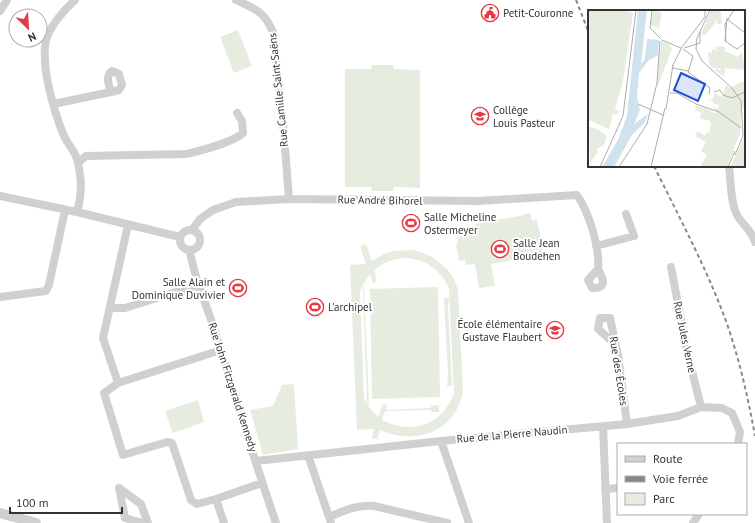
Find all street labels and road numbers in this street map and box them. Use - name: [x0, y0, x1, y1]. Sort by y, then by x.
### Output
- street label: Rue Camille Saint-Saëns: [265, 32, 291, 148]
- street label: Rue André Bihorel: [337, 192, 423, 208]
- street label: Rue Jules Verne: [671, 300, 699, 374]
- street label: Rue John Fitzgerald Kennedy: [205, 321, 261, 454]
- street label: Rue des Écoles: [607, 335, 631, 407]
- street label: Rue de la Pierre Naudin: [456, 422, 568, 446]

